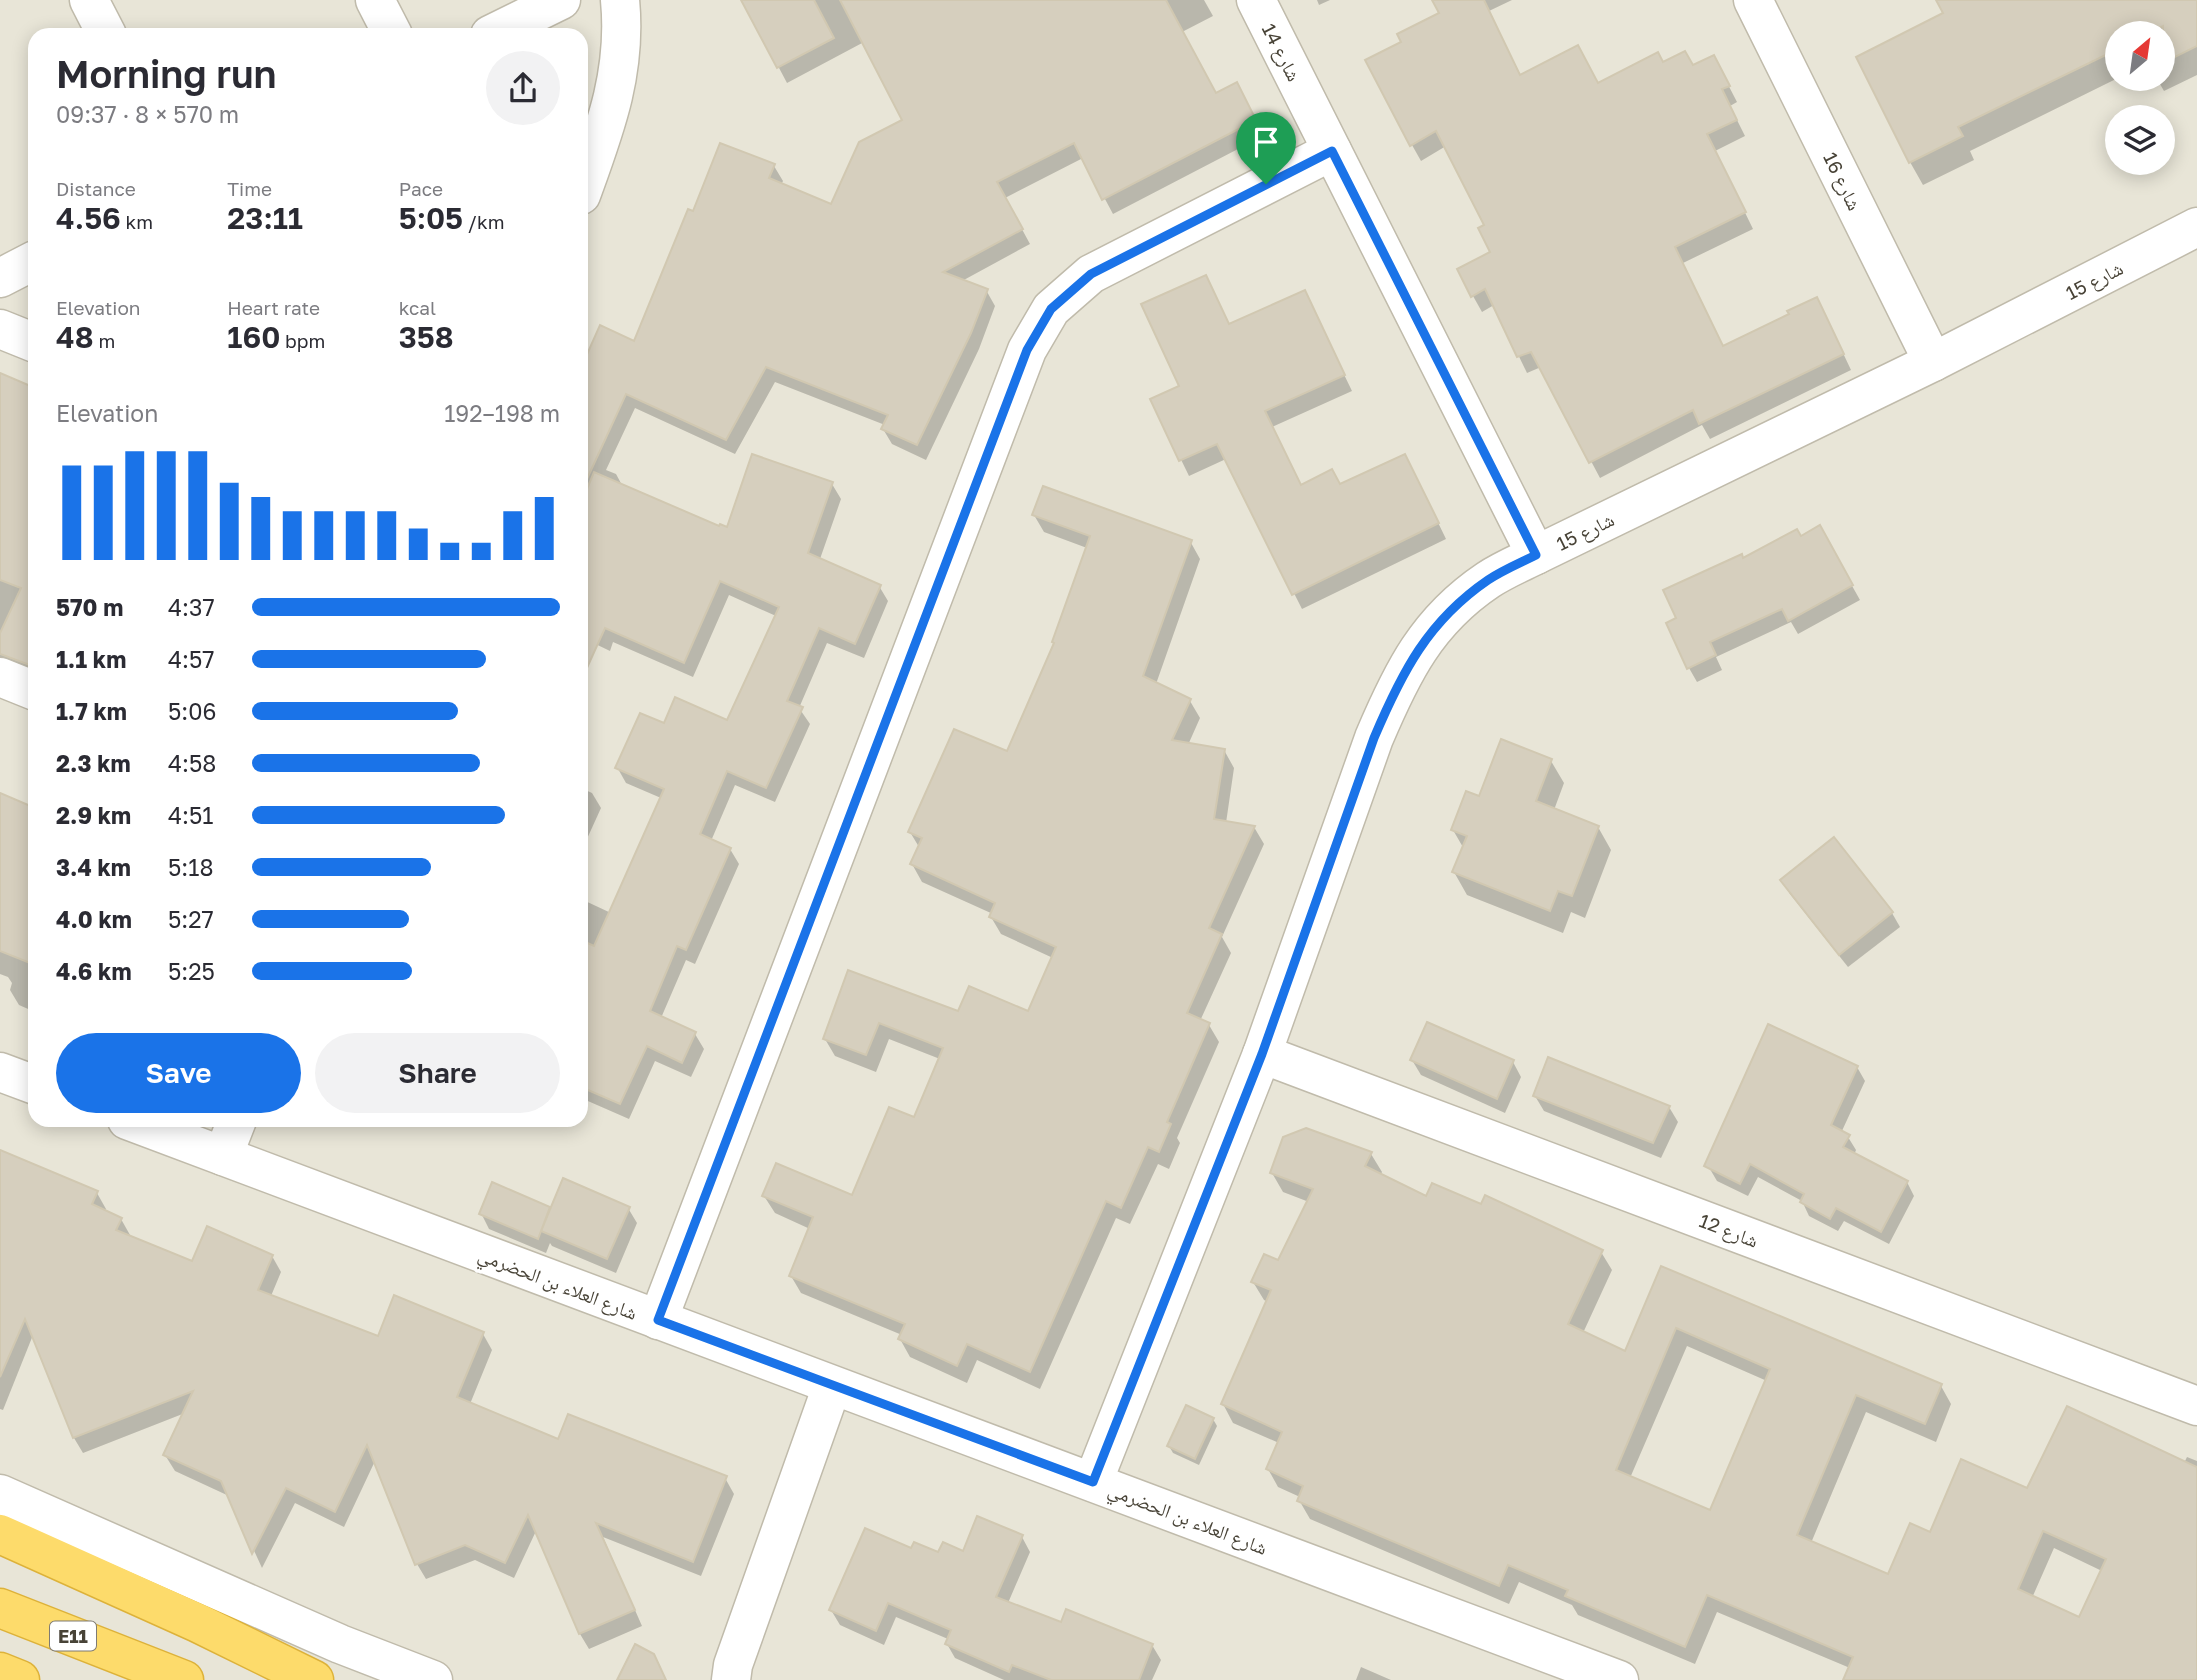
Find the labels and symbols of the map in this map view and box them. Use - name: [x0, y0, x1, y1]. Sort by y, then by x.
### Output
- street label: شارع 14: [1257, 19, 1306, 85]
- north arrow: [2105, 21, 2175, 91]
- pin: [1236, 112, 1296, 184]
- street label: شارع 16: [1818, 148, 1867, 214]
- street label: شارع 15: [2062, 256, 2127, 305]
- street label: شارع 15: [1552, 507, 1618, 556]
- street label: شارع 12: [1696, 1208, 1762, 1253]
- street label: شارع العلاء بن الحضرمي: [474, 1242, 641, 1328]
- street label: شارع العلاء بن الحضرمي: [1104, 1477, 1271, 1563]
- road number: E11: [50, 1622, 96, 1651]

